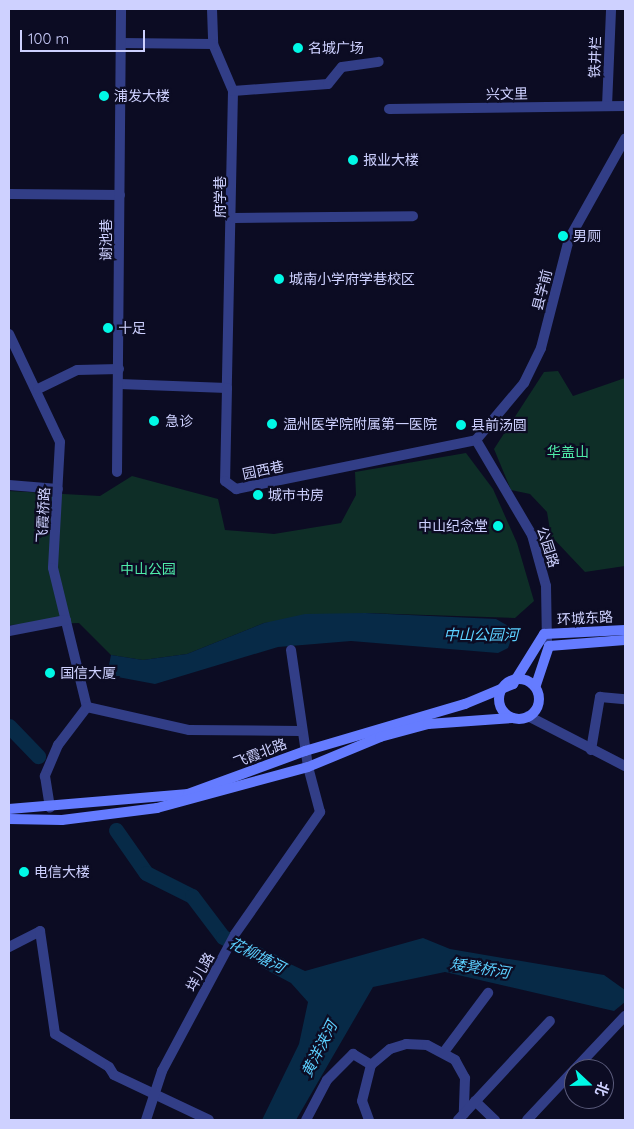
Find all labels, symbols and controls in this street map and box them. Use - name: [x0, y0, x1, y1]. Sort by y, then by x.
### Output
- scale bar: [22, 20, 148, 52]
- text: 100 m: [28, 29, 69, 48]
- street label: 铁井栏: [586, 36, 604, 78]
- place label: 名城广场: [308, 40, 364, 56]
- marker: 名城广场: [292, 42, 304, 54]
- street label: 兴文里: [486, 85, 528, 103]
- place label: 浦发大楼: [114, 88, 170, 104]
- marker: 浦发大楼: [98, 90, 110, 102]
- place label: 报业大楼: [363, 152, 419, 168]
- marker: 报业大楼: [347, 154, 359, 166]
- street label: 府学巷: [212, 176, 228, 218]
- street label: 谢池巷: [98, 219, 114, 261]
- place label: 男厕: [573, 228, 601, 244]
- marker: 男厕: [557, 230, 569, 242]
- street label: 县学前: [529, 268, 555, 312]
- place label: 城南小学府学巷校区: [289, 271, 415, 287]
- marker: 城南小学府学巷校区: [273, 273, 285, 285]
- place label: 十足: [118, 320, 146, 336]
- marker: 十足: [102, 322, 114, 334]
- place label: 急诊: [165, 413, 193, 429]
- marker: 急诊: [147, 414, 161, 428]
- place label: 温州医学院附属第一医院: [283, 416, 437, 432]
- marker: 温州医学院附属第一医院: [265, 417, 279, 431]
- place label: 县前汤圆: [471, 417, 527, 433]
- marker: 县前汤圆: [455, 419, 467, 431]
- park label: 华盖山: [547, 444, 589, 460]
- street label: 园西巷: [241, 457, 285, 483]
- street label: 飞霞桥路: [33, 487, 53, 543]
- place label: 城市书房: [268, 487, 324, 503]
- marker: 城市书房: [252, 489, 264, 501]
- place label: 中山纪念堂: [418, 518, 488, 534]
- marker: 中山纪念堂: [492, 520, 504, 532]
- street label: 公园路: [534, 524, 562, 570]
- park label: 中山公园: [120, 561, 176, 577]
- street label: 环城东路: [557, 608, 613, 628]
- water label: 中山公园河: [444, 626, 518, 644]
- place label: 国信大厦: [60, 665, 116, 681]
- marker: 国信大厦: [44, 667, 56, 679]
- street label: 飞霞北路: [231, 735, 289, 771]
- place label: 电信大楼: [34, 864, 90, 880]
- marker: 电信大楼: [18, 866, 30, 878]
- water label: 花柳塘河: [226, 933, 288, 977]
- street label: 垟儿路: [182, 950, 218, 994]
- water label: 矮凳桥河: [449, 954, 511, 982]
- water label: 黄洋浃河: [297, 1018, 341, 1080]
- north arrow: [564, 1059, 614, 1109]
- text: 北: [591, 1079, 613, 1099]

